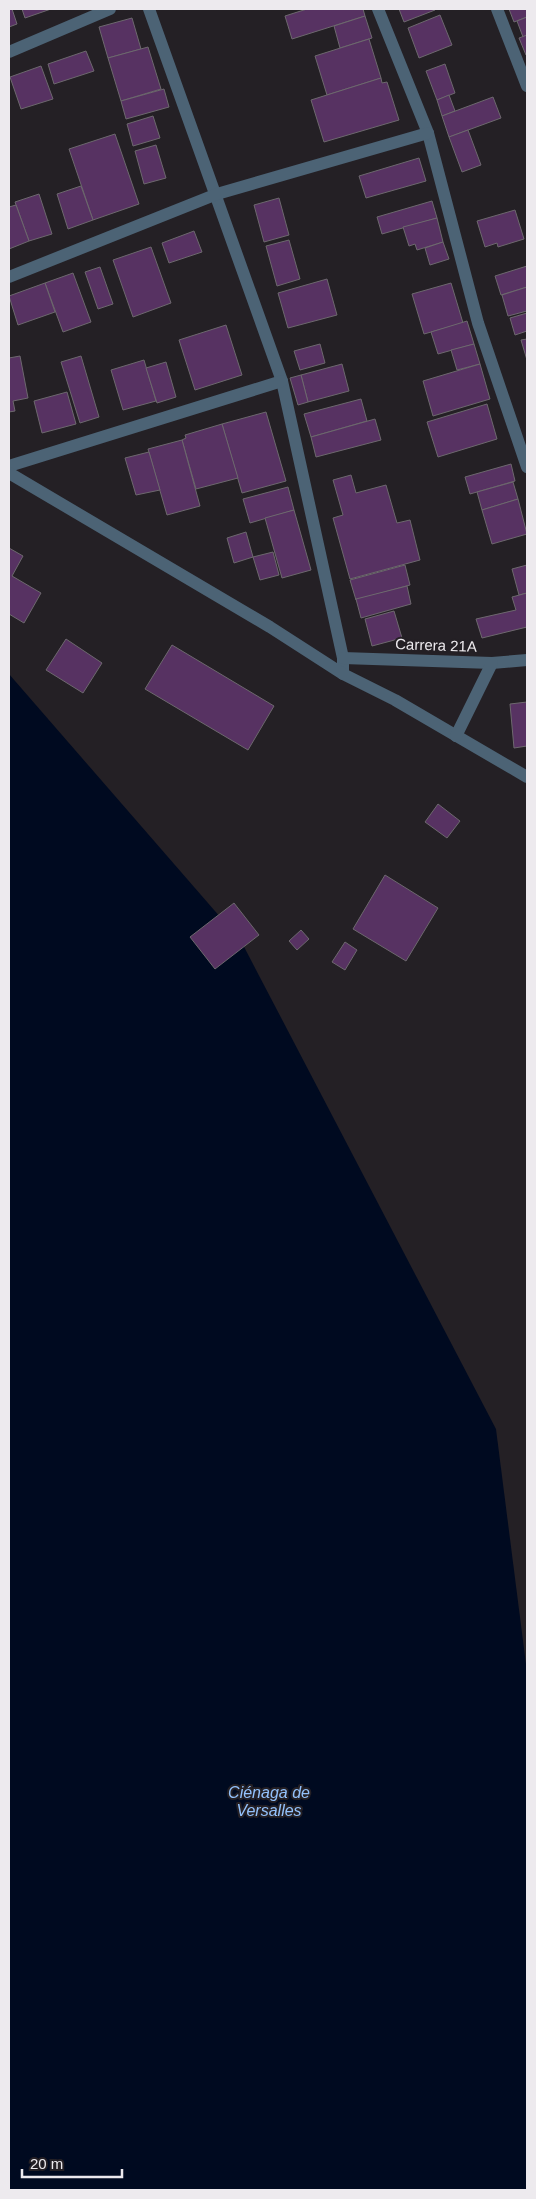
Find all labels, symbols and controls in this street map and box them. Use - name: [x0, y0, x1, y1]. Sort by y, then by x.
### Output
- street label: Carrera 21A: [395, 635, 477, 655]
- water label: Ciénaga de Versalles: [228, 1784, 310, 1819]
- scale bar: [22, 2146, 122, 2178]
- text: 20 m: [30, 2155, 63, 2172]

